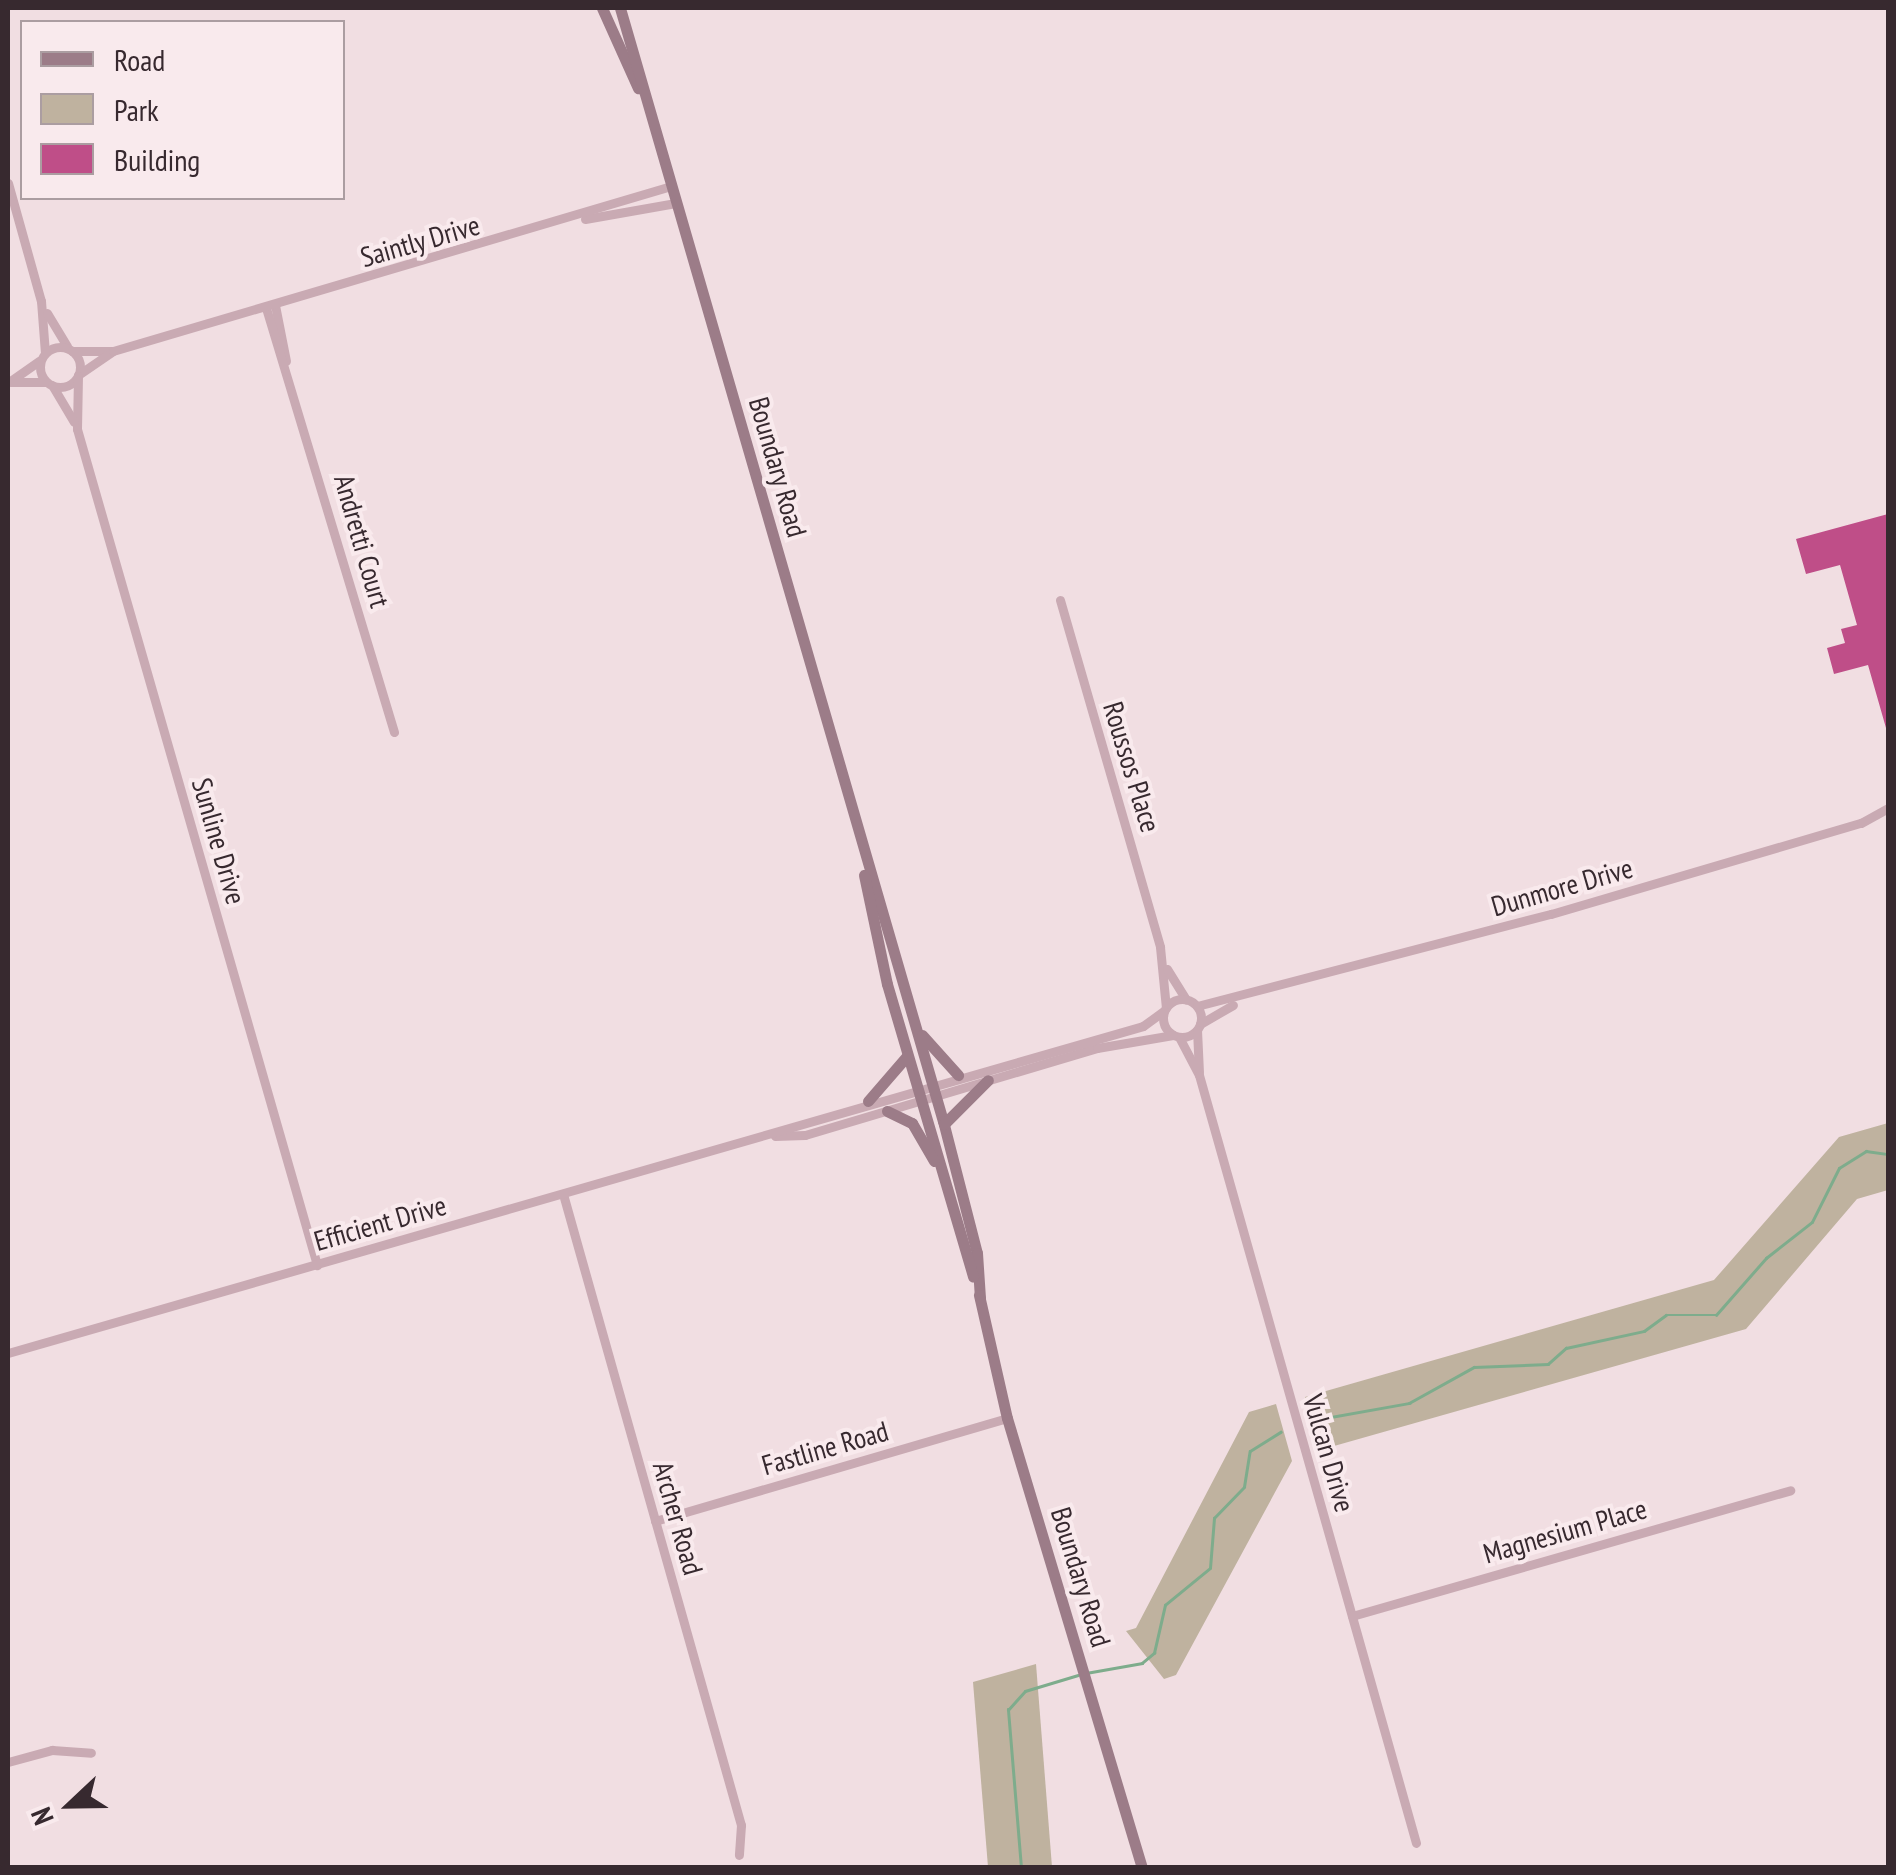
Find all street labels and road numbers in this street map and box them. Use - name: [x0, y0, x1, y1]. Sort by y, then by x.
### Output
- street label: Saintly Drive: [356, 208, 484, 274]
- street label: Boundary Road: [742, 393, 814, 541]
- street label: Andretti Court: [327, 471, 397, 611]
- street label: Roussos Place: [1096, 698, 1168, 836]
- street label: Sunline Drive: [185, 774, 253, 908]
- street label: Dunmore Drive: [1487, 851, 1637, 923]
- street label: Efficient Drive: [310, 1188, 450, 1258]
- street label: Vulcan Drive: [1296, 1390, 1362, 1516]
- street label: Fastline Road: [758, 1414, 892, 1482]
- street label: Archer Road: [646, 1458, 710, 1578]
- street label: Magnesium Place: [1480, 1492, 1650, 1570]
- street label: Boundary Road: [1044, 1503, 1118, 1651]

